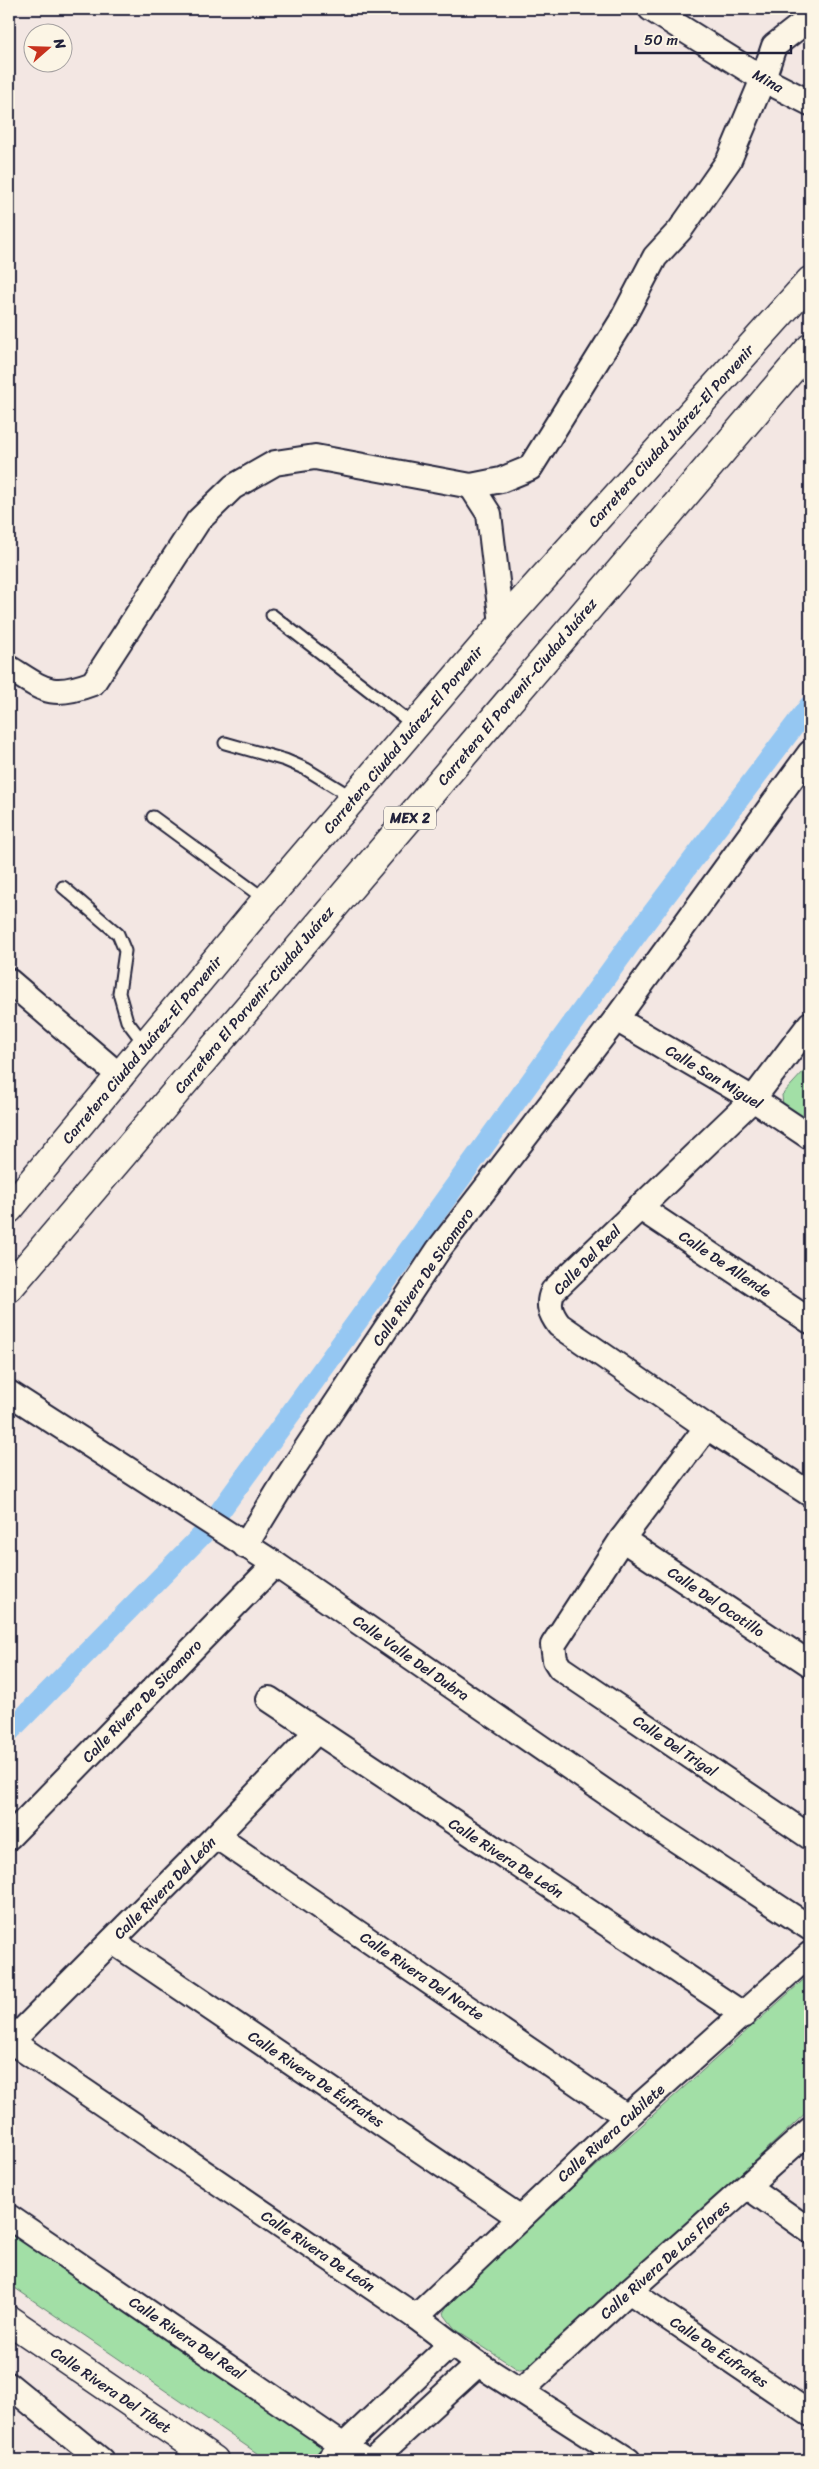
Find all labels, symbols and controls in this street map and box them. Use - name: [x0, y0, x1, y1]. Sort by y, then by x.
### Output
- north arrow: [22, 22, 72, 72]
- scale bar: [636, 22, 792, 54]
- text: 50 m: [644, 27, 679, 53]
- text: N: [46, 34, 73, 53]
- street label: Mina: [748, 62, 789, 100]
- street label: Carretera Ciudad Juárez-El Porvenir: [581, 338, 761, 534]
- street label: Carretera El Porvenir-Ciudad Juárez: [430, 592, 604, 792]
- street label: Carretera Ciudad Juárez-El Porvenir: [316, 639, 490, 840]
- road number: MEX 2: [384, 806, 436, 830]
- street label: Carretera El Porvenir-Ciudad Juárez: [167, 900, 341, 1100]
- street label: Carretera Ciudad Juárez-El Porvenir: [55, 949, 229, 1150]
- street label: Calle San Miguel: [660, 1038, 768, 1117]
- street label: Calle Rivera De Sicomoro: [365, 1202, 481, 1352]
- street label: Calle Del Real: [546, 1218, 628, 1301]
- street label: Calle De Allende: [673, 1223, 777, 1305]
- street label: Calle Del Ocotillo: [662, 1560, 771, 1645]
- street label: Calle Valle Del Dubra: [347, 1608, 475, 1708]
- street label: Calle Rivera De Sicomoro: [76, 1633, 209, 1769]
- street label: Calle Del Trigal: [627, 1708, 723, 1784]
- street label: Calle Rivera De León: [443, 1811, 569, 1905]
- street label: Calle Rivera Del León: [107, 1830, 223, 1946]
- street label: Calle Rivera Del Norte: [354, 1925, 490, 2028]
- street label: Calle Rivera De Éufrates: [243, 2024, 389, 2134]
- street label: Calle Rivera Cubilete: [551, 2077, 671, 2189]
- street label: Calle Rivera De Las Flores: [594, 2194, 736, 2326]
- street label: Calle Rivera De León: [256, 2203, 380, 2299]
- street label: Calle Rivera Del Real: [124, 2289, 251, 2387]
- street label: Calle De Éufrates: [664, 2309, 774, 2395]
- street label: Calle Rivera Del Tíbet: [45, 2340, 177, 2441]

